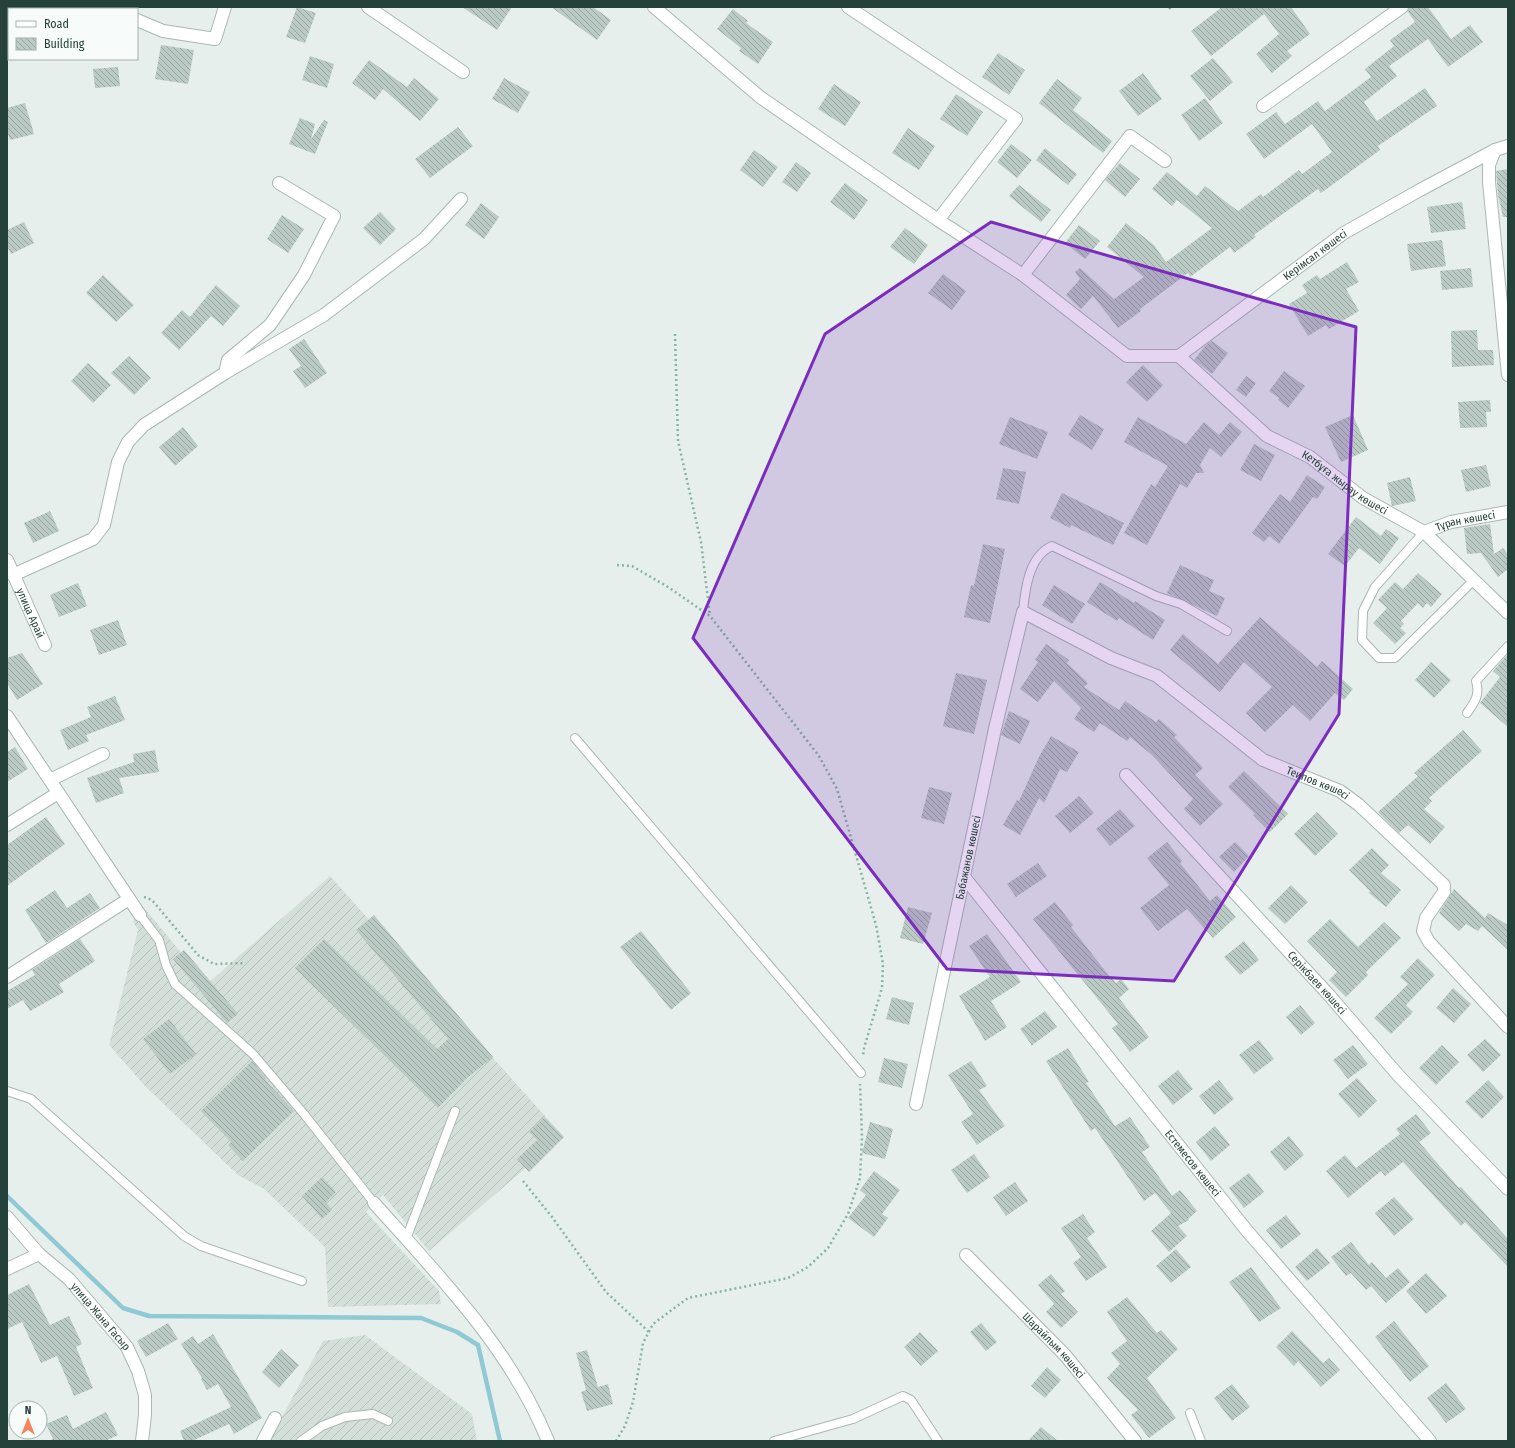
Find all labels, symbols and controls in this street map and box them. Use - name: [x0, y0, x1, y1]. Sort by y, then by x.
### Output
- legend: [8, 8, 138, 60]
- text: Road: [44, 17, 69, 31]
- text: Building: [44, 37, 85, 51]
- street label: Керімсал көшесі: [1281, 227, 1349, 283]
- street label: Кетбұға жырау көшесі: [1300, 448, 1390, 518]
- street label: Тұран көшесі: [1434, 508, 1496, 534]
- street label: улица Арай: [13, 586, 47, 640]
- street label: Теипов көшесі: [1284, 764, 1352, 803]
- street label: Бабажанов көшесі: [953, 814, 984, 901]
- street label: Серікбаев көшесі: [1285, 948, 1349, 1017]
- street label: Естемесов көшесі: [1162, 1127, 1223, 1199]
- street label: улица Жана Гасыр: [68, 1280, 133, 1353]
- street label: Шарайлым көшесі: [1020, 1310, 1087, 1381]
- north arrow: [8, 1400, 48, 1440]
- text: N: [25, 1404, 31, 1417]

